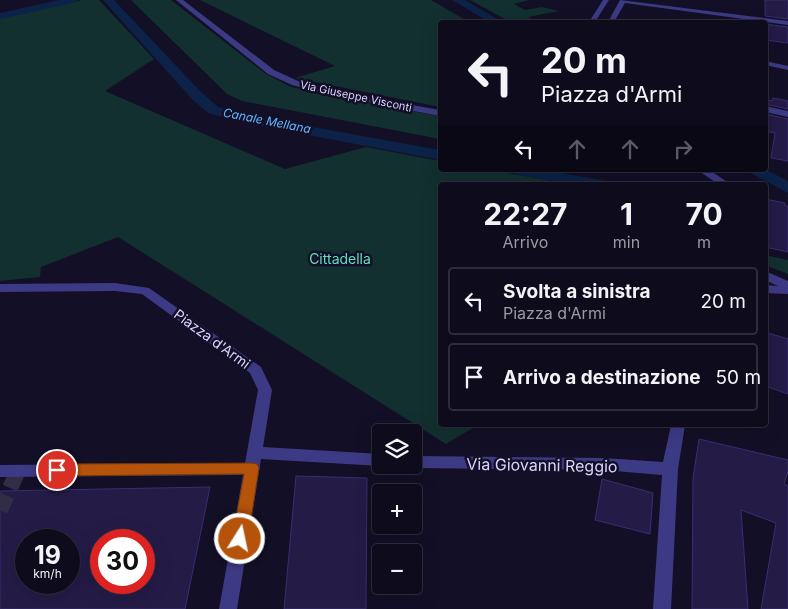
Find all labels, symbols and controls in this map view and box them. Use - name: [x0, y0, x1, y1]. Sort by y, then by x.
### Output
- text: 20 m: [541, 39, 627, 81]
- icon: left: [458, 40, 523, 105]
- street label: Via Giuseppe Visconti: [299, 77, 413, 115]
- text: Piazza d'Armi: [541, 81, 682, 107]
- water label: Canale Mellana: [222, 105, 312, 136]
- icon: left: [510, 135, 538, 163]
- icon: ahead: [563, 135, 591, 163]
- icon: ahead: [616, 135, 644, 163]
- icon: right: [669, 135, 697, 163]
- text: 22:27: [483, 196, 567, 232]
- text: 1: [620, 196, 633, 232]
- text: 70: [685, 196, 723, 232]
- text: Arrivo: [503, 232, 548, 252]
- text: min: [613, 232, 640, 252]
- text: m: [697, 232, 711, 252]
- park label: Cittadella: [309, 250, 371, 267]
- text: Svolta a sinistra: [503, 280, 651, 303]
- icon: left: [460, 287, 488, 315]
- text: 20 m: [700, 290, 746, 313]
- text: Piazza d'Armi: [503, 303, 606, 323]
- street label: Piazza d'Armi: [171, 305, 254, 372]
- icon: arrive: [460, 363, 488, 391]
- text: Arrivo a destinazione: [503, 366, 701, 389]
- text: 50 m: [716, 366, 761, 389]
- map controls: [372, 424, 422, 594]
- button: layers: [372, 424, 422, 474]
- pin: [36, 449, 78, 491]
- street label: Via Giovanni Reggio: [466, 454, 618, 476]
- icon: arrive: [43, 456, 71, 484]
- button: +: [372, 484, 422, 534]
- position arrow: [213, 512, 265, 564]
- speed limit sign: 30: [90, 529, 155, 594]
- text: 19: [34, 540, 61, 570]
- button: −: [372, 544, 422, 594]
- text: km/h: [33, 566, 62, 581]

